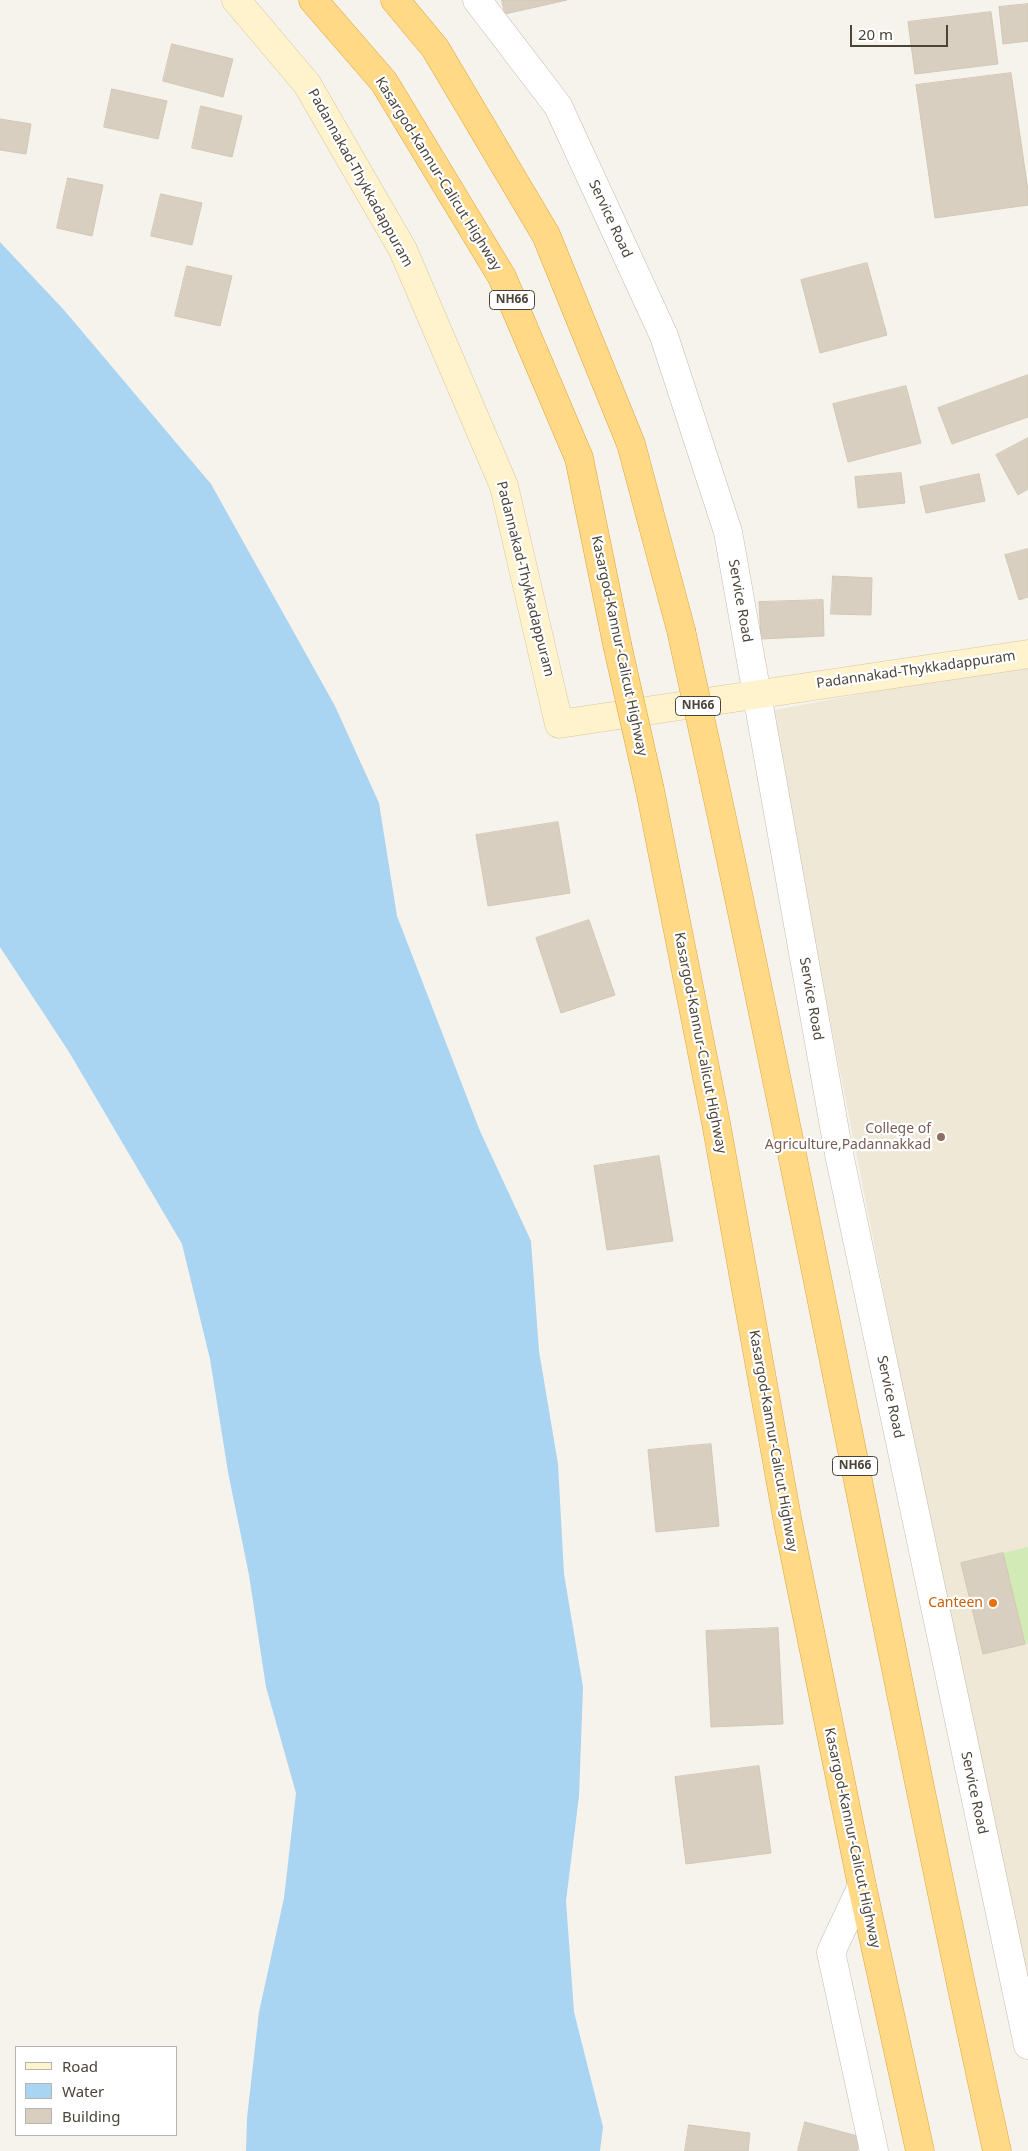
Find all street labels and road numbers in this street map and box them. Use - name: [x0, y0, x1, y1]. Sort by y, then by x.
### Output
- street label: Kasargod-Kannur-Calicut Highway: [371, 74, 505, 274]
- street label: Padannakad-Thykkadappuram: [304, 86, 416, 270]
- street label: Service Road: [585, 177, 635, 261]
- road number: NH66: [490, 290, 534, 310]
- street label: Padannakad-Thykkadappuram: [493, 479, 557, 679]
- street label: Kasargod-Kannur-Calicut Highway: [587, 534, 651, 758]
- street label: Service Road: [724, 558, 756, 644]
- street label: Padannakad-Thykkadappuram: [815, 648, 1017, 692]
- road number: NH66: [676, 696, 720, 716]
- street label: Kasargod-Kannur-Calicut Highway: [670, 931, 730, 1155]
- street label: Service Road: [795, 956, 827, 1042]
- street label: Kasargod-Kannur-Calicut Highway: [745, 1329, 801, 1553]
- street label: Service Road: [873, 1354, 907, 1440]
- road number: NH66: [832, 1456, 878, 1475]
- street label: Kasargod-Kannur-Calicut Highway: [820, 1726, 884, 1950]
- street label: Service Road: [957, 1750, 991, 1836]

